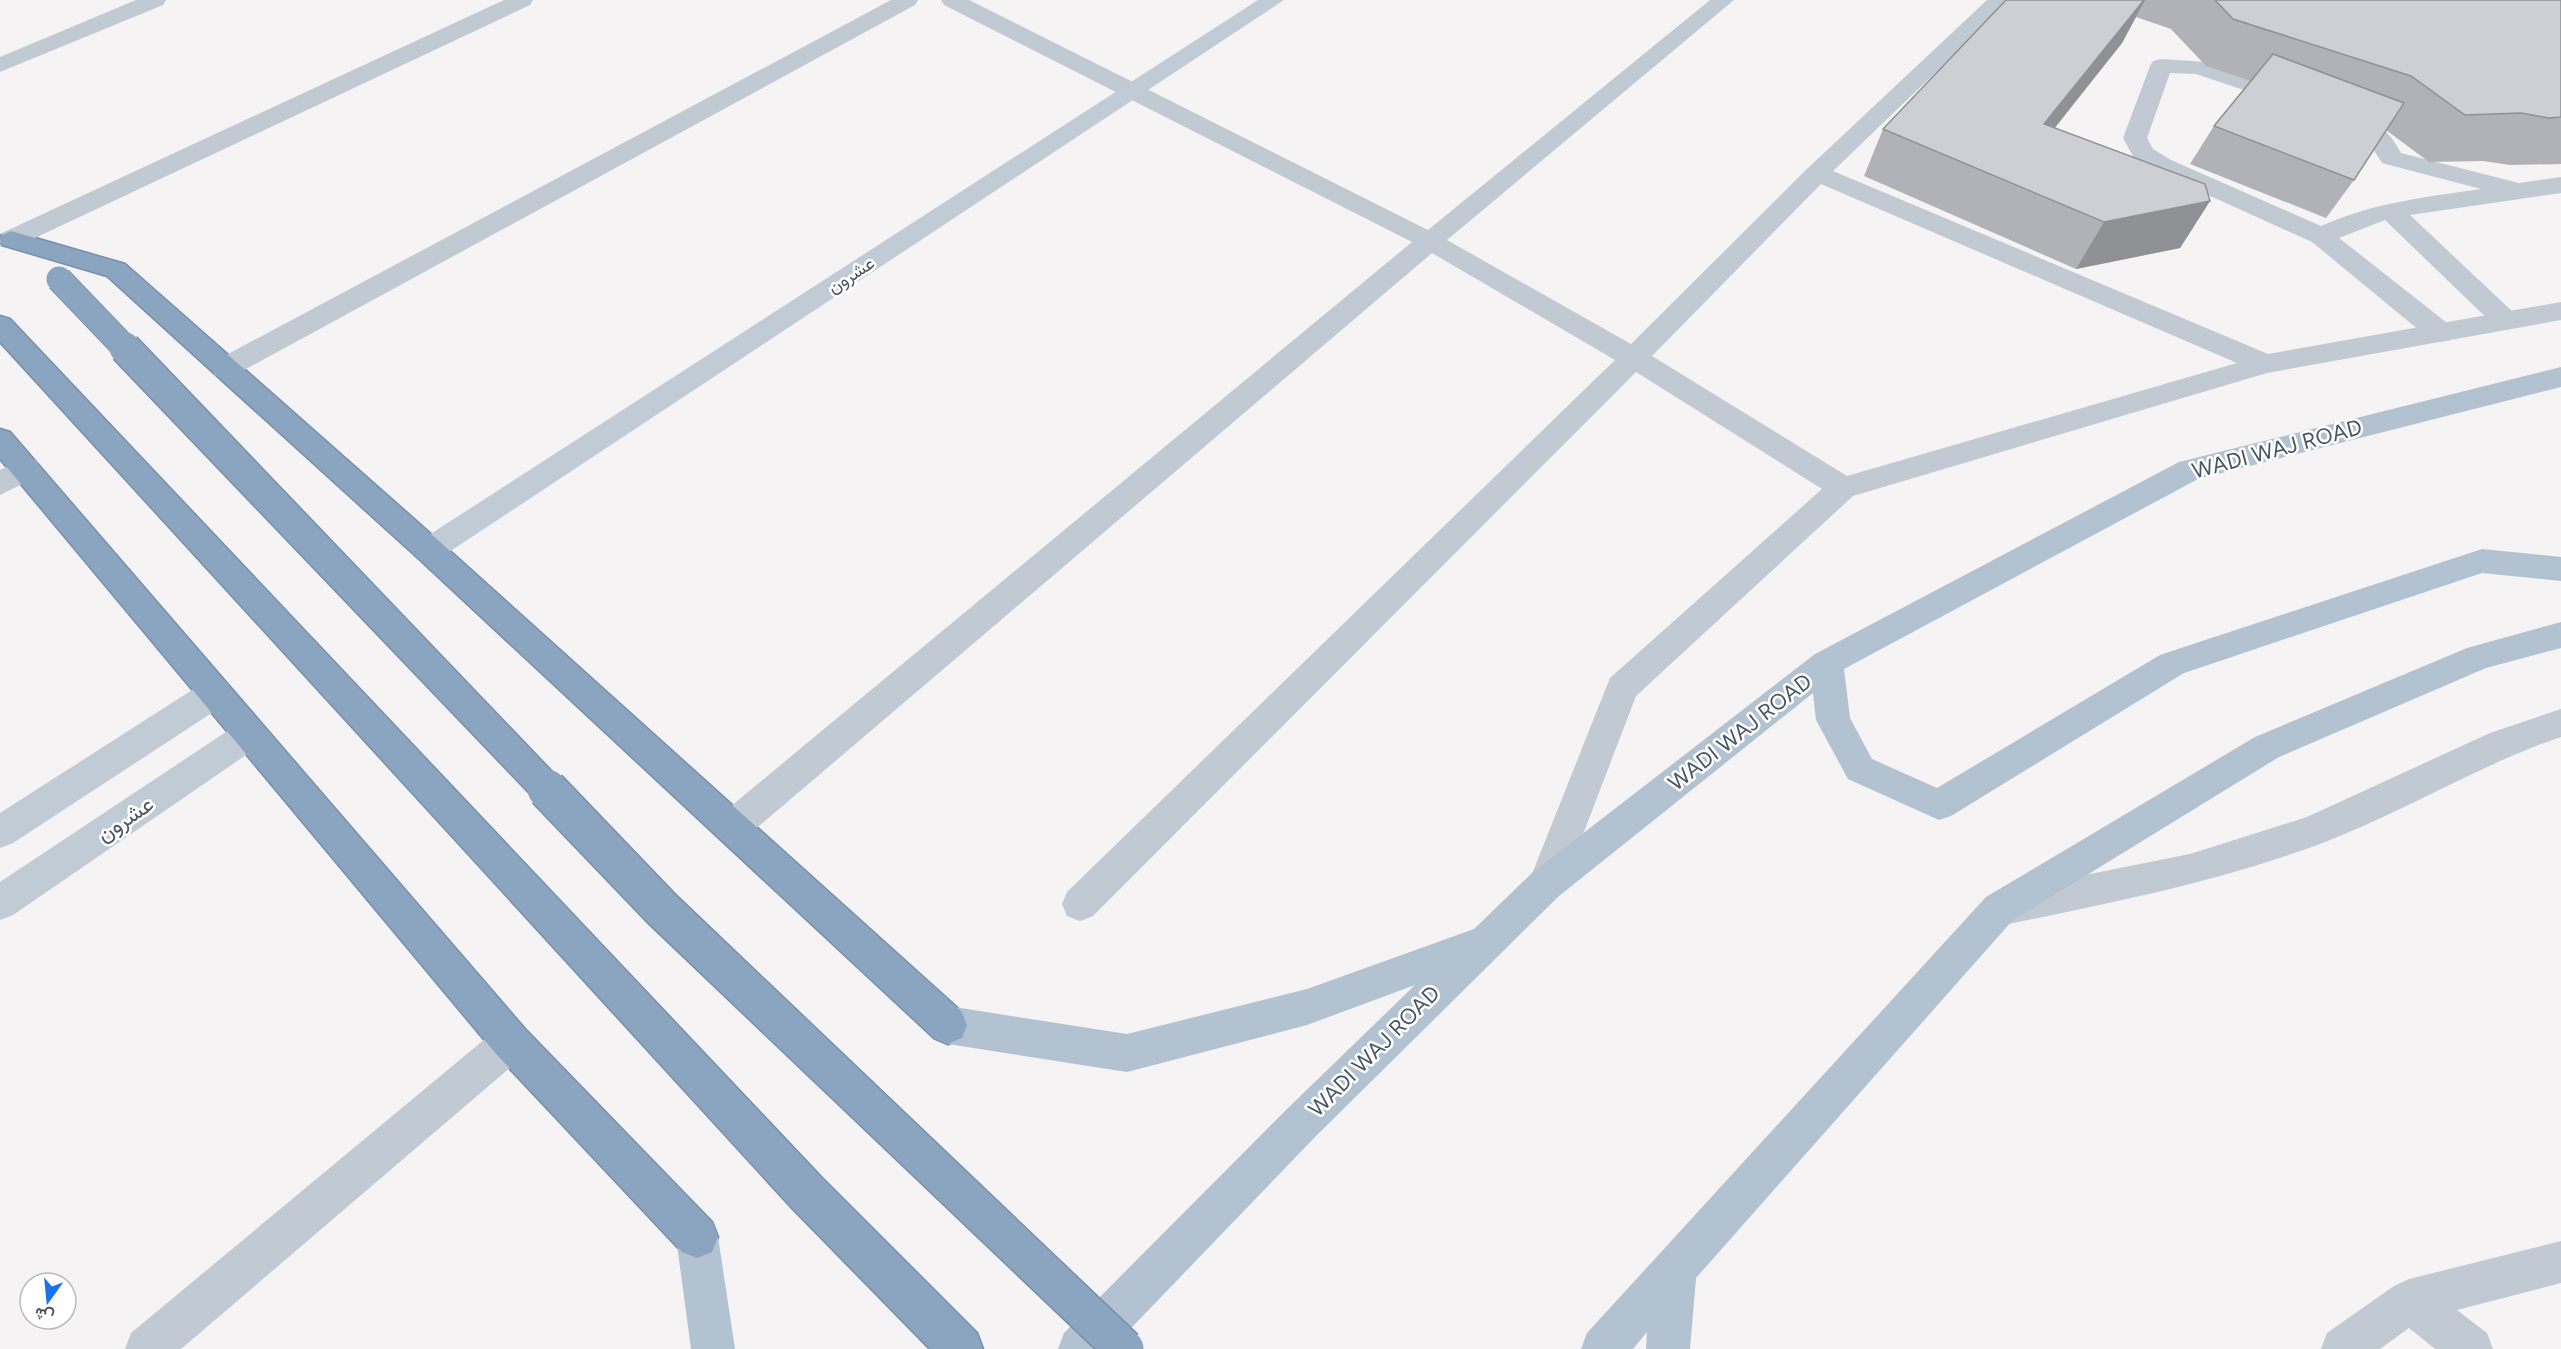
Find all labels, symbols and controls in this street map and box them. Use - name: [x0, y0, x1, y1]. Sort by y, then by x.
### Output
- street label: عشرون: [823, 252, 879, 298]
- street label: WADI WAJ ROAD: [2189, 413, 2365, 485]
- street label: WADI WAJ ROAD: [1663, 668, 1817, 796]
- street label: عشرون: [91, 790, 159, 848]
- street label: WADI WAJ ROAD: [1303, 980, 1445, 1122]
- north arrow: [18, 1271, 78, 1331]
- text: ش: [32, 1303, 56, 1327]

